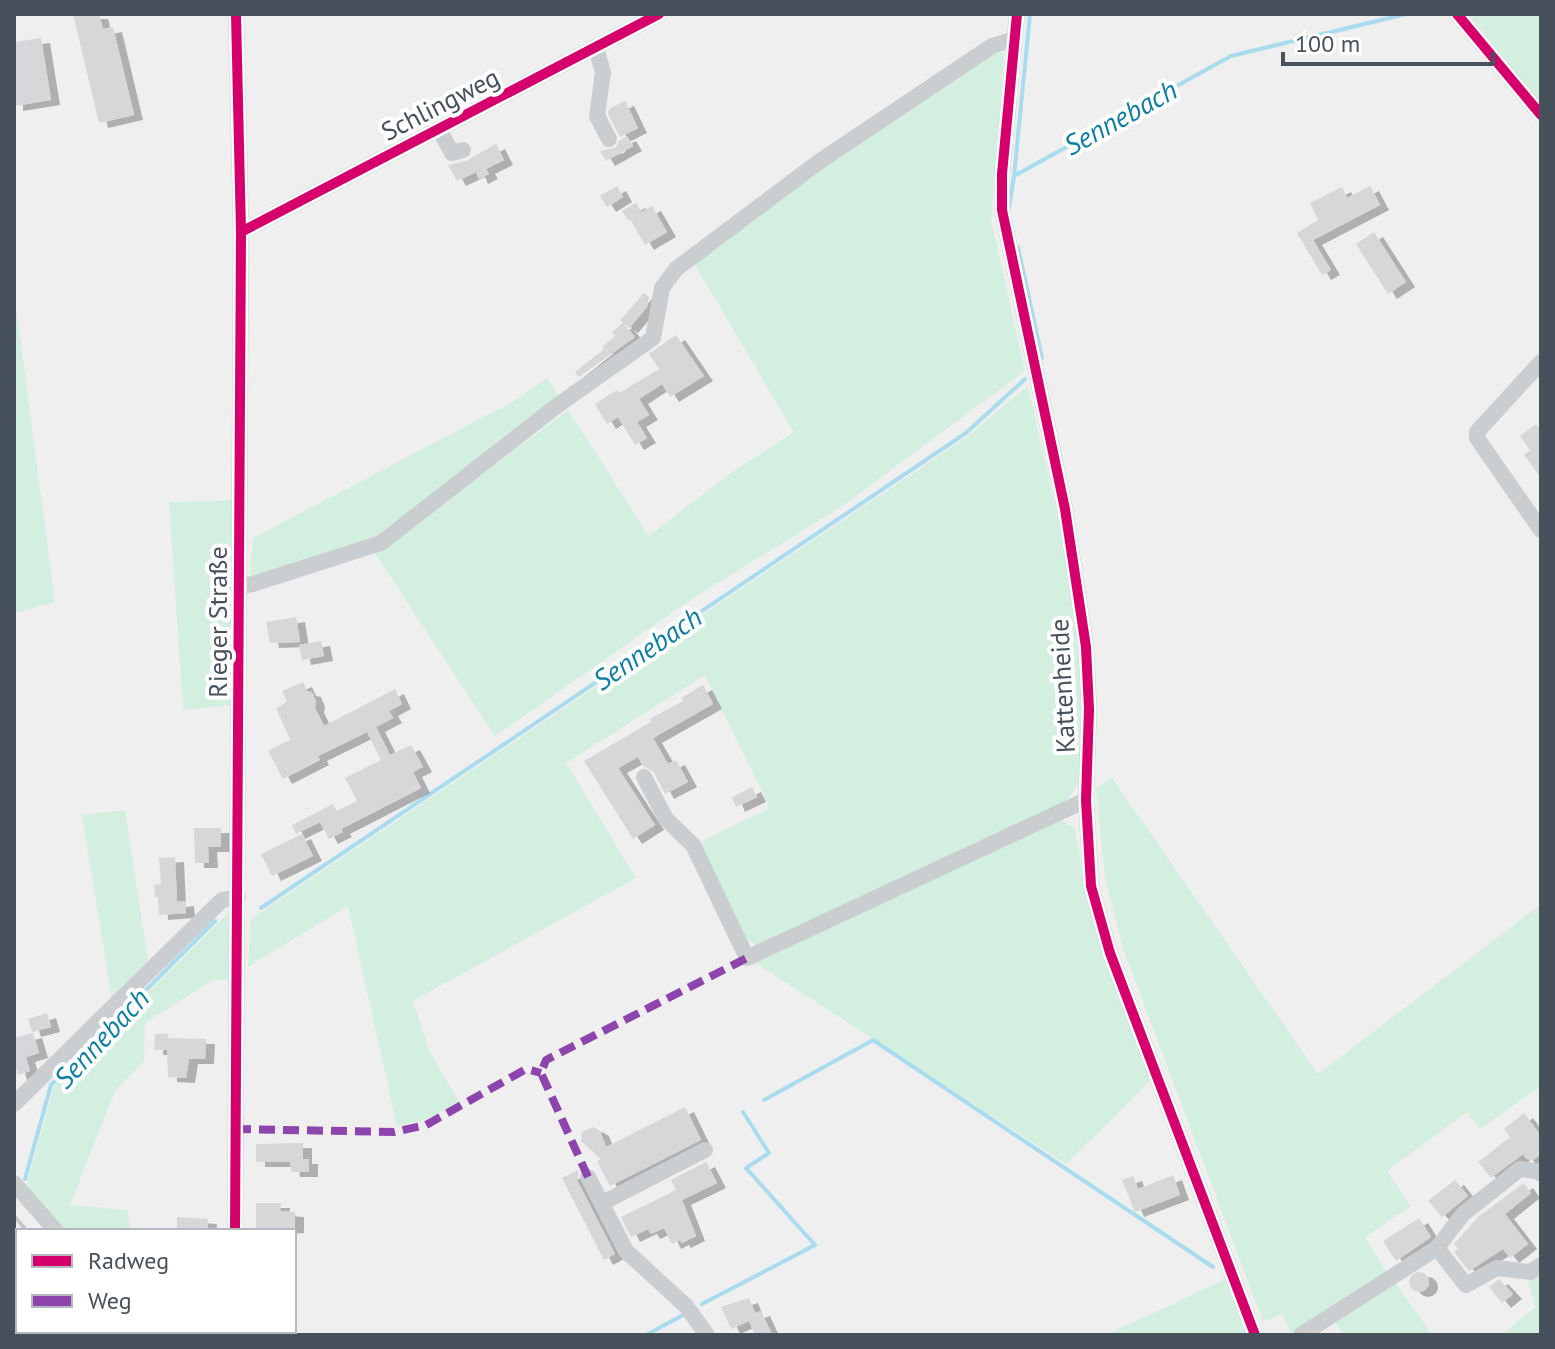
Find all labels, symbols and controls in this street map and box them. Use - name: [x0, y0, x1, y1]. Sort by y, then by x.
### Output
- scale bar: [1283, 16, 1493, 66]
- text: 100 m: [1295, 28, 1360, 59]
- street label: Schlingweg: [375, 60, 505, 148]
- water label: Sennebach: [1057, 71, 1183, 163]
- street label: Rieger Straße: [201, 546, 234, 698]
- water label: Sennebach: [585, 598, 709, 698]
- street label: Kattenheide: [1042, 618, 1082, 754]
- water label: Sennebach: [45, 980, 157, 1096]
- legend: [16, 1229, 296, 1333]
- text: Radweg: [88, 1245, 169, 1276]
- text: Weg: [88, 1285, 132, 1316]

